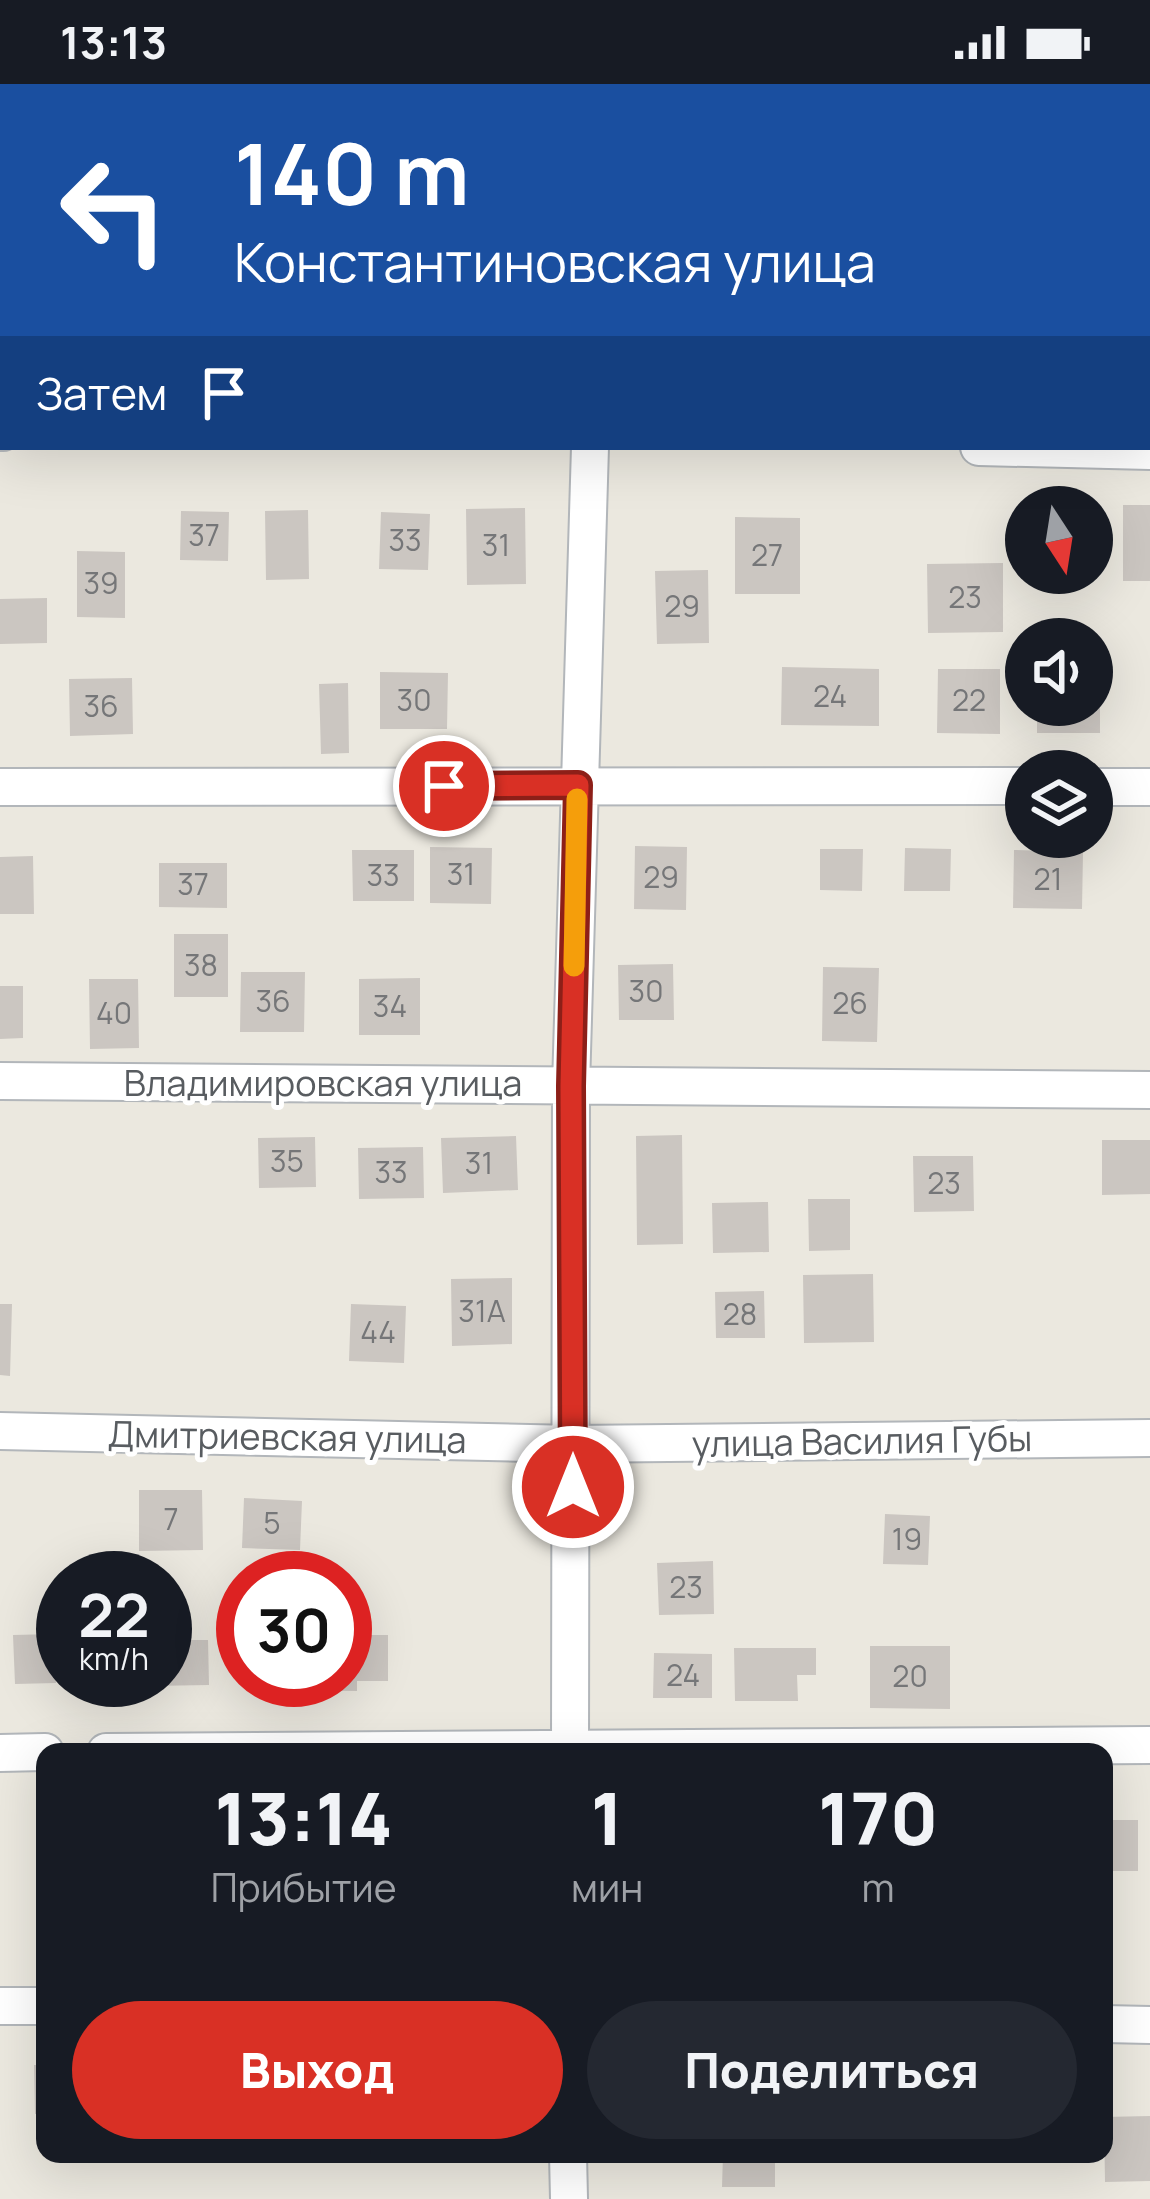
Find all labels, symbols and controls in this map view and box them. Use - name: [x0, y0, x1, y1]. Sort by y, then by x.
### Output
- text: 13:13: [60, 11, 167, 73]
- text: 140 m: [234, 115, 470, 230]
- icon: left: [36, 132, 192, 288]
- text: Константиновская улица: [234, 224, 876, 298]
- icon: arrive: [191, 360, 257, 426]
- text: Затем: [36, 362, 167, 424]
- north arrow: [1005, 486, 1113, 594]
- map controls: [1005, 486, 1113, 858]
- house number: 37: [188, 514, 220, 555]
- house number: 33: [388, 519, 422, 560]
- house number: 31: [482, 524, 510, 565]
- house number: 27: [751, 534, 783, 575]
- house number: 39: [83, 562, 119, 603]
- house number: 23: [948, 576, 982, 617]
- house number: 29: [664, 585, 700, 626]
- button: sound: [1005, 618, 1113, 726]
- house number: 24: [813, 675, 847, 716]
- house number: 30: [397, 679, 431, 720]
- house number: 22: [952, 679, 986, 720]
- house number: 36: [83, 685, 119, 726]
- pin: [393, 735, 495, 837]
- button: layers: [1005, 750, 1113, 858]
- icon: arrive: [411, 753, 477, 819]
- house number: 31: [447, 853, 475, 894]
- house number: 33: [366, 854, 400, 895]
- house number: 29: [643, 856, 679, 897]
- house number: 21: [1034, 858, 1062, 899]
- house number: 37: [177, 863, 209, 904]
- house number: 38: [184, 944, 218, 985]
- house number: 30: [629, 970, 663, 1011]
- house number: 36: [255, 980, 291, 1021]
- house number: 26: [832, 982, 868, 1023]
- house number: 34: [373, 985, 407, 1026]
- house number: 40: [96, 992, 132, 1033]
- street label: Владимировская улица: [124, 1058, 522, 1107]
- house number: 35: [270, 1140, 304, 1181]
- house number: 31: [465, 1142, 493, 1183]
- house number: 33: [374, 1151, 408, 1192]
- house number: 23: [927, 1162, 961, 1203]
- house number: 31А: [458, 1290, 506, 1331]
- house number: 28: [723, 1293, 757, 1334]
- house number: 44: [360, 1311, 396, 1352]
- street label: Дмитриевская улица: [107, 1409, 467, 1464]
- street label: улица Василия Губы: [691, 1413, 1033, 1468]
- position arrow: [510, 1424, 636, 1550]
- house number: 7: [163, 1498, 179, 1539]
- house number: 5: [263, 1502, 281, 1543]
- house number: 19: [892, 1518, 922, 1559]
- speed limit sign: 30: [216, 1551, 372, 1707]
- house number: 23: [669, 1566, 703, 1607]
- text: 22: [78, 1573, 150, 1655]
- text: km/h: [79, 1638, 149, 1679]
- house number: 24: [666, 1654, 700, 1695]
- house number: 20: [892, 1655, 928, 1696]
- text: 13:14: [215, 1768, 393, 1867]
- text: 1: [591, 1768, 624, 1867]
- text: 170: [818, 1768, 938, 1867]
- text: Прибытие: [211, 1860, 396, 1914]
- text: мин: [571, 1860, 643, 1914]
- text: m: [862, 1860, 895, 1914]
- button: Выход: [72, 2001, 563, 2139]
- button: Поделиться: [587, 2001, 1077, 2139]

